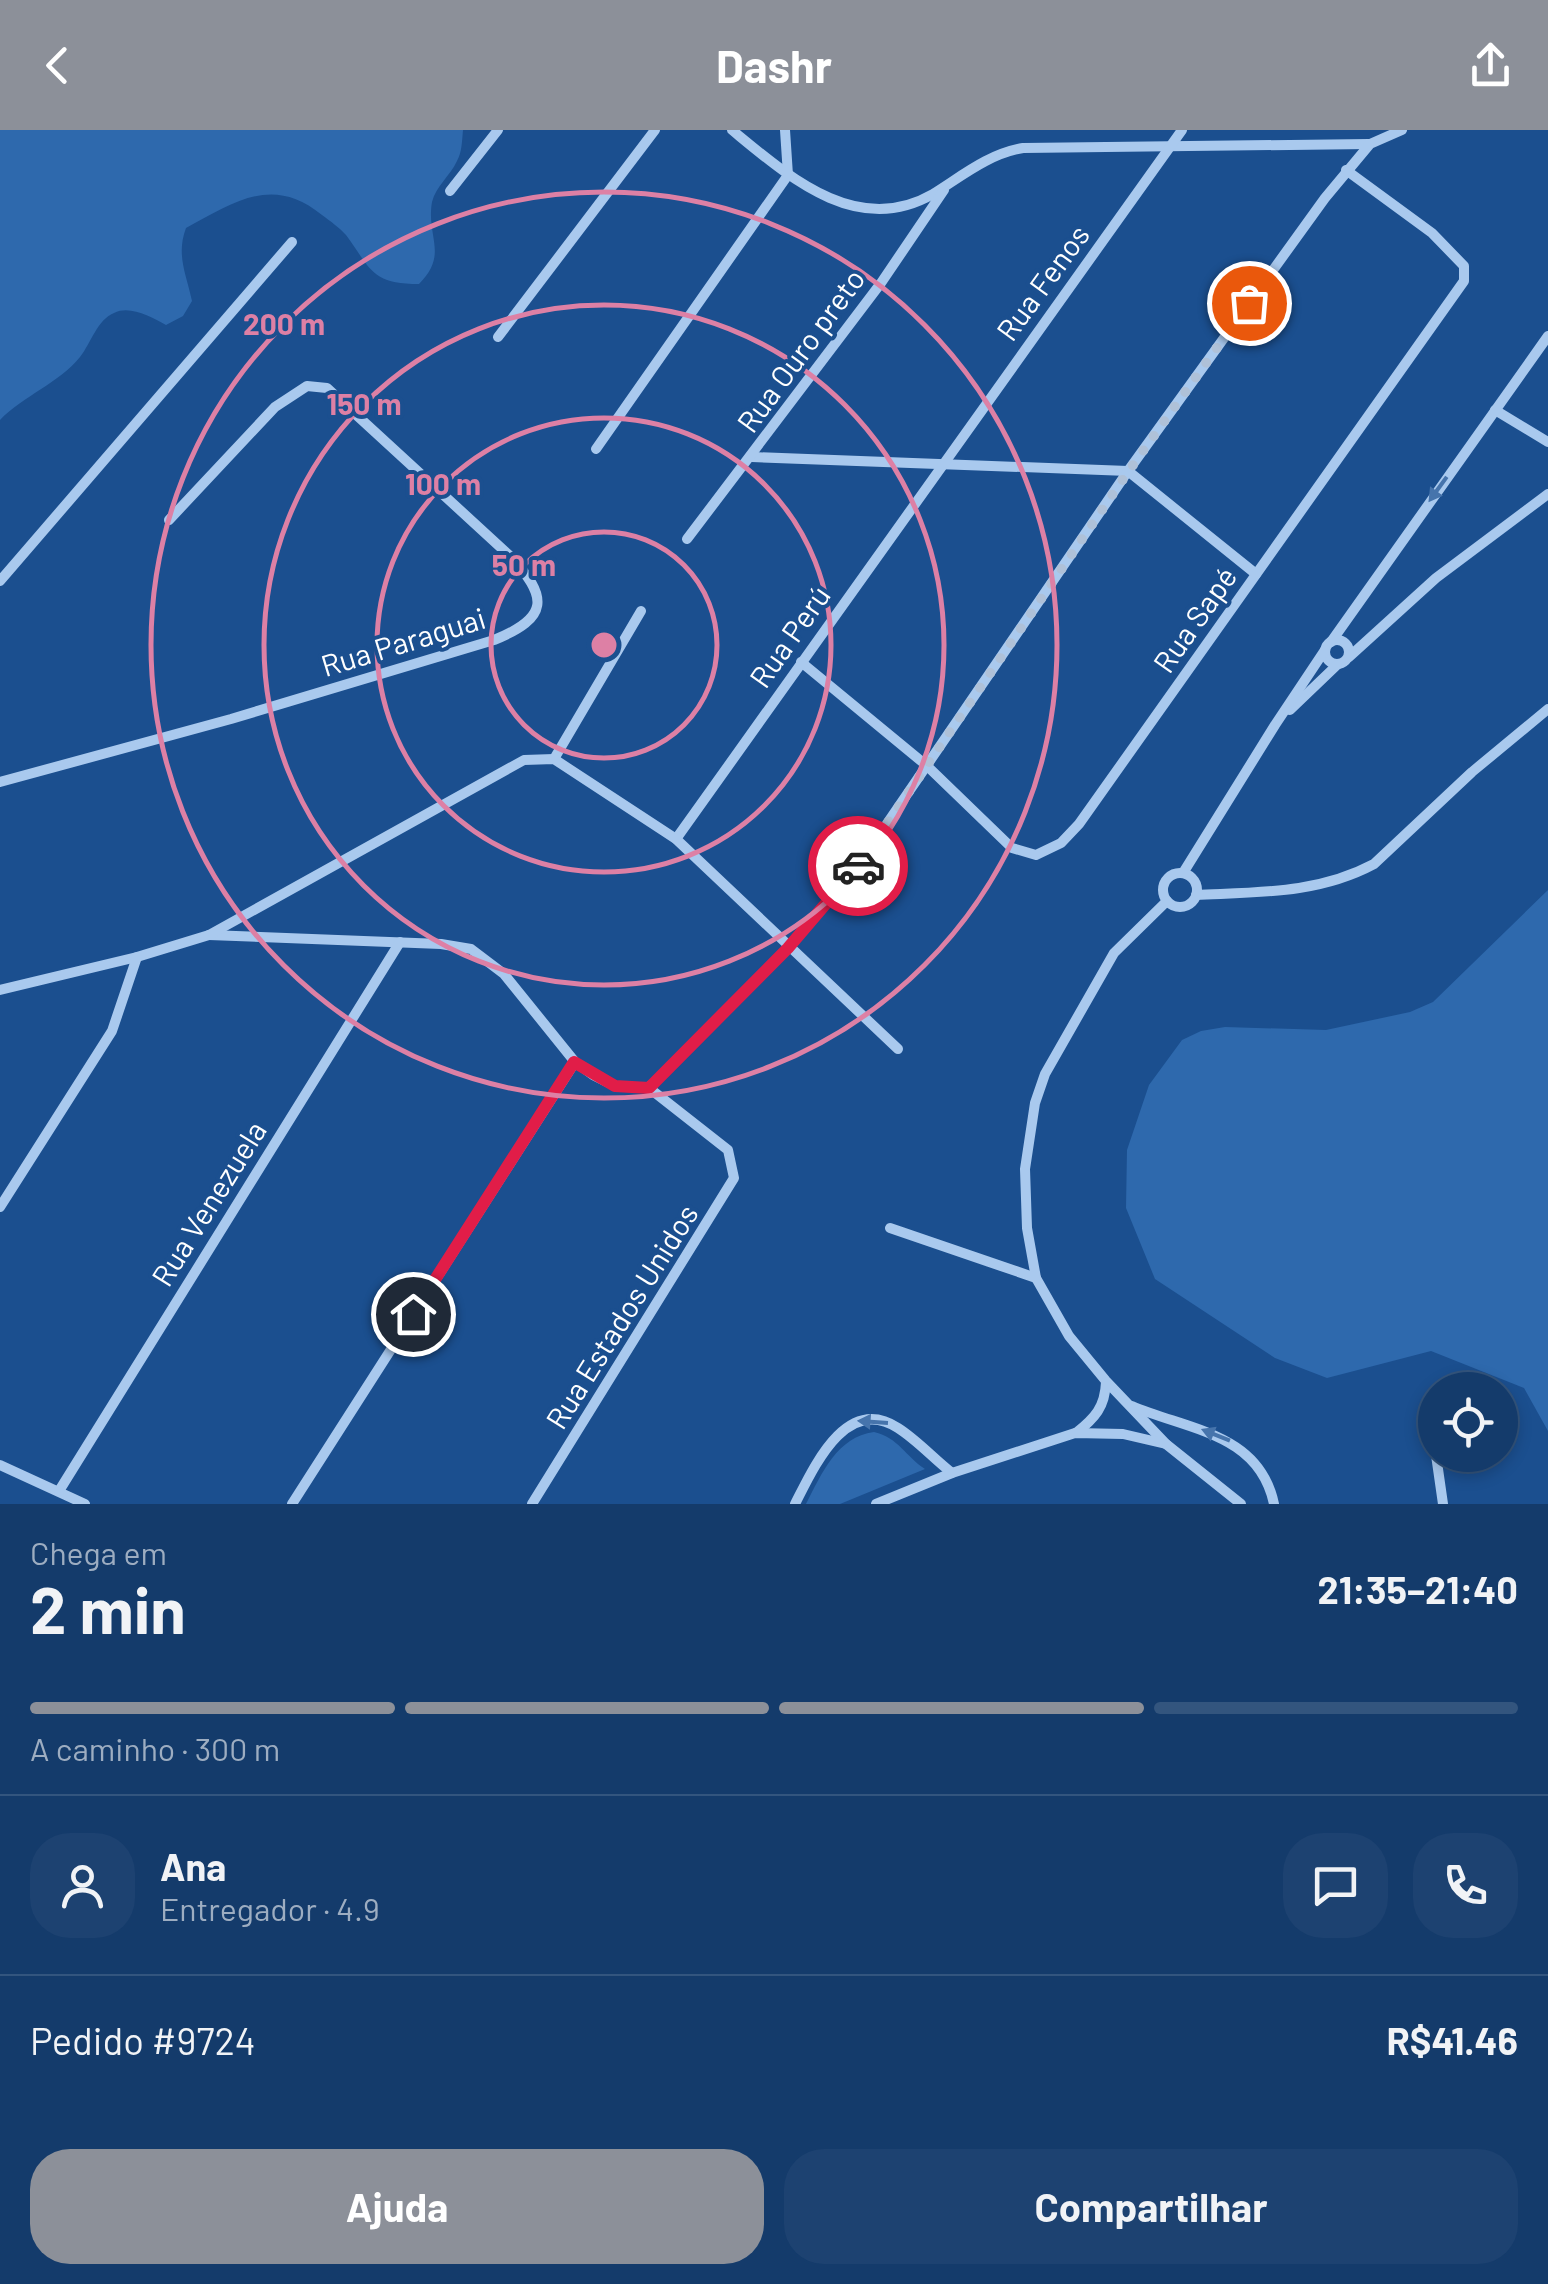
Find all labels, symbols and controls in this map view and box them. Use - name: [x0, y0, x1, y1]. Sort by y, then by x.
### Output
- icon: back: [30, 38, 85, 93]
- text: Dashr: [716, 38, 832, 92]
- icon: share: [1463, 38, 1518, 93]
- street label: Rua Fenos: [988, 217, 1096, 347]
- street label: Rua Ouro preto: [729, 261, 871, 439]
- pin: [1207, 261, 1292, 346]
- icon: bag: [1222, 276, 1277, 331]
- text: 200 m: [243, 305, 325, 341]
- text: 150 m: [327, 385, 401, 421]
- text: 100 m: [405, 465, 481, 501]
- one-way arrow: [1429, 476, 1449, 503]
- text: 50 m: [492, 546, 556, 582]
- street label: Rua Sapé: [1145, 559, 1243, 679]
- street label: Rua Perú: [741, 578, 837, 694]
- street label: Rua Paraguai: [316, 599, 490, 683]
- centre of rings: [586, 627, 622, 663]
- courier: [808, 816, 908, 916]
- icon: car: [831, 839, 886, 894]
- street label: Rua Venezuela: [143, 1114, 273, 1292]
- street label: Rua Estados Unidos: [537, 1197, 705, 1435]
- pin: [371, 1272, 456, 1357]
- icon: home: [386, 1287, 441, 1342]
- map controls: [1418, 1372, 1518, 1472]
- button: locate: [1418, 1372, 1518, 1472]
- one-way arrow: [857, 1414, 888, 1430]
- one-way arrow: [1201, 1427, 1230, 1443]
- text: Chega em: [30, 1533, 167, 1571]
- text: 21:35–21:40: [1318, 1566, 1518, 1612]
- text: 2 min: [30, 1569, 186, 1647]
- text: A caminho · 300 m: [30, 1729, 280, 1767]
- button: person: [30, 1833, 135, 1938]
- button: chat: [1283, 1833, 1388, 1938]
- button: phone: [1413, 1833, 1518, 1938]
- text: Ana: [160, 1843, 226, 1889]
- text: Entregador · 4.9: [160, 1889, 380, 1927]
- text: Pedido #9724: [30, 2017, 256, 2063]
- text: R$41.46: [1386, 2017, 1518, 2063]
- button: Ajuda: [30, 2149, 764, 2264]
- button: Compartilhar: [784, 2149, 1518, 2264]

